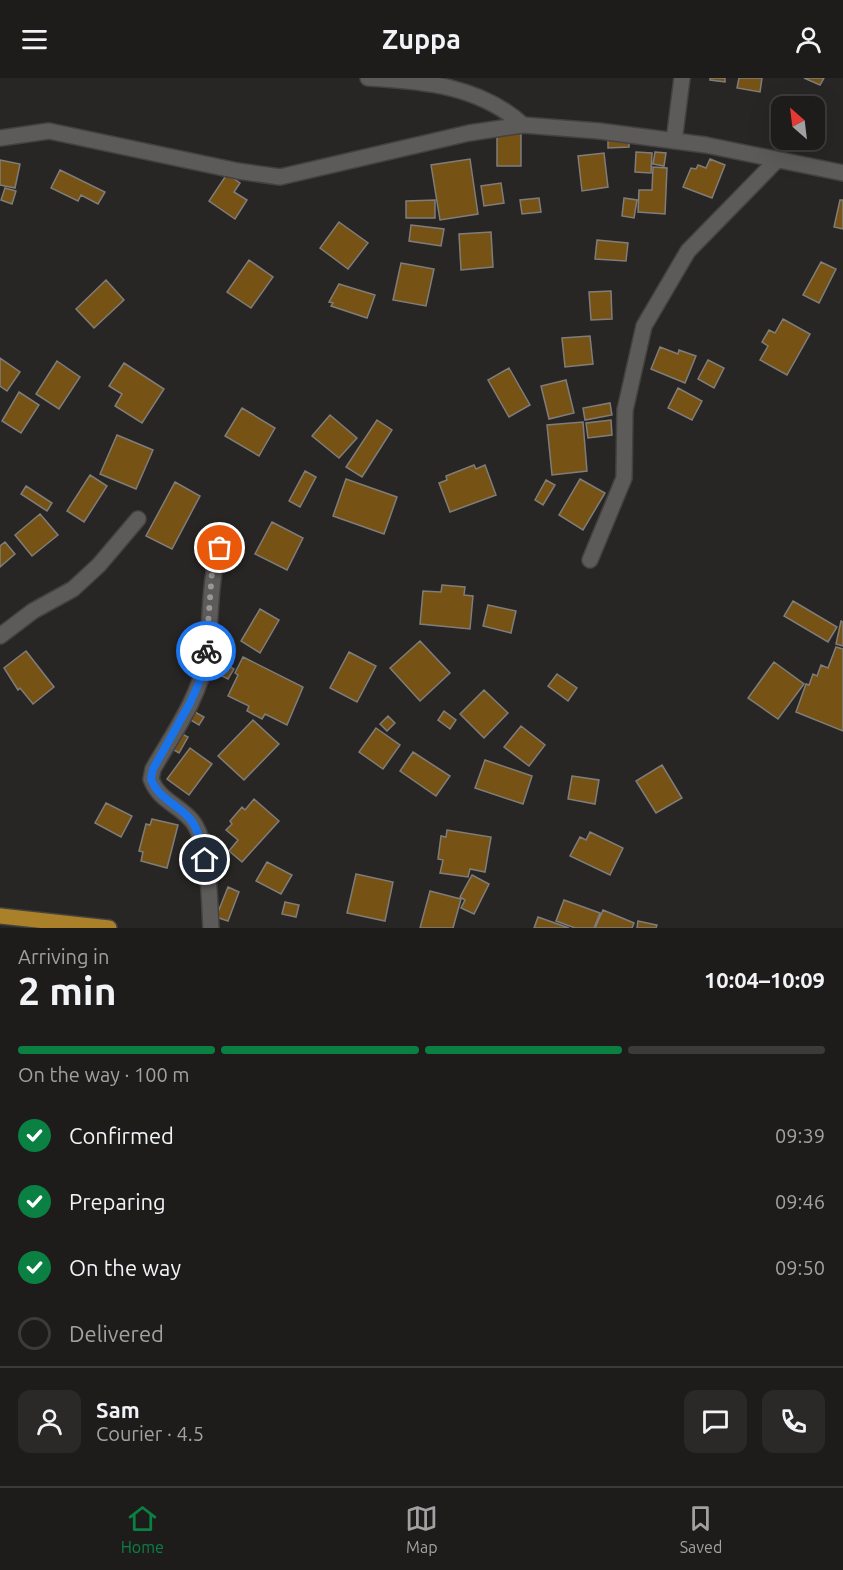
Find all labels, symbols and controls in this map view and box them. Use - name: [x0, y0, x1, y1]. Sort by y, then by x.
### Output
- icon: menu: [18, 23, 51, 56]
- icon: person: [792, 23, 825, 56]
- text: Zuppa: [382, 24, 461, 54]
- north arrow: [771, 96, 825, 150]
- map controls: [771, 96, 825, 150]
- pin: [194, 522, 245, 573]
- icon: bag: [203, 531, 236, 564]
- courier: [176, 621, 236, 681]
- icon: bike: [190, 635, 223, 668]
- pin: [179, 834, 230, 885]
- icon: home: [188, 843, 221, 876]
- text: Arriving in: [18, 945, 109, 968]
- text: 10:04–10:09: [704, 967, 825, 992]
- text: 2 min: [18, 969, 117, 1012]
- text: On the way · 100 m: [18, 1063, 190, 1086]
- icon: check: [18, 1119, 51, 1152]
- text: Confirmed: [69, 1123, 174, 1148]
- text: 09:39: [775, 1124, 825, 1147]
- icon: check: [18, 1185, 51, 1218]
- text: Preparing: [69, 1189, 166, 1214]
- text: 09:46: [775, 1190, 825, 1213]
- icon: check: [18, 1251, 51, 1284]
- text: On the way: [69, 1255, 181, 1280]
- text: 09:50: [775, 1256, 825, 1279]
- text: Delivered: [69, 1321, 164, 1346]
- button: person: [18, 1390, 81, 1453]
- button: chat: [684, 1390, 747, 1453]
- button: phone: [762, 1390, 825, 1453]
- text: Sam: [96, 1397, 140, 1422]
- text: Courier · 4.5: [96, 1422, 204, 1445]
- tab: Home: [121, 1502, 164, 1556]
- tab: Map: [405, 1502, 438, 1556]
- tab: Saved: [680, 1502, 722, 1556]

